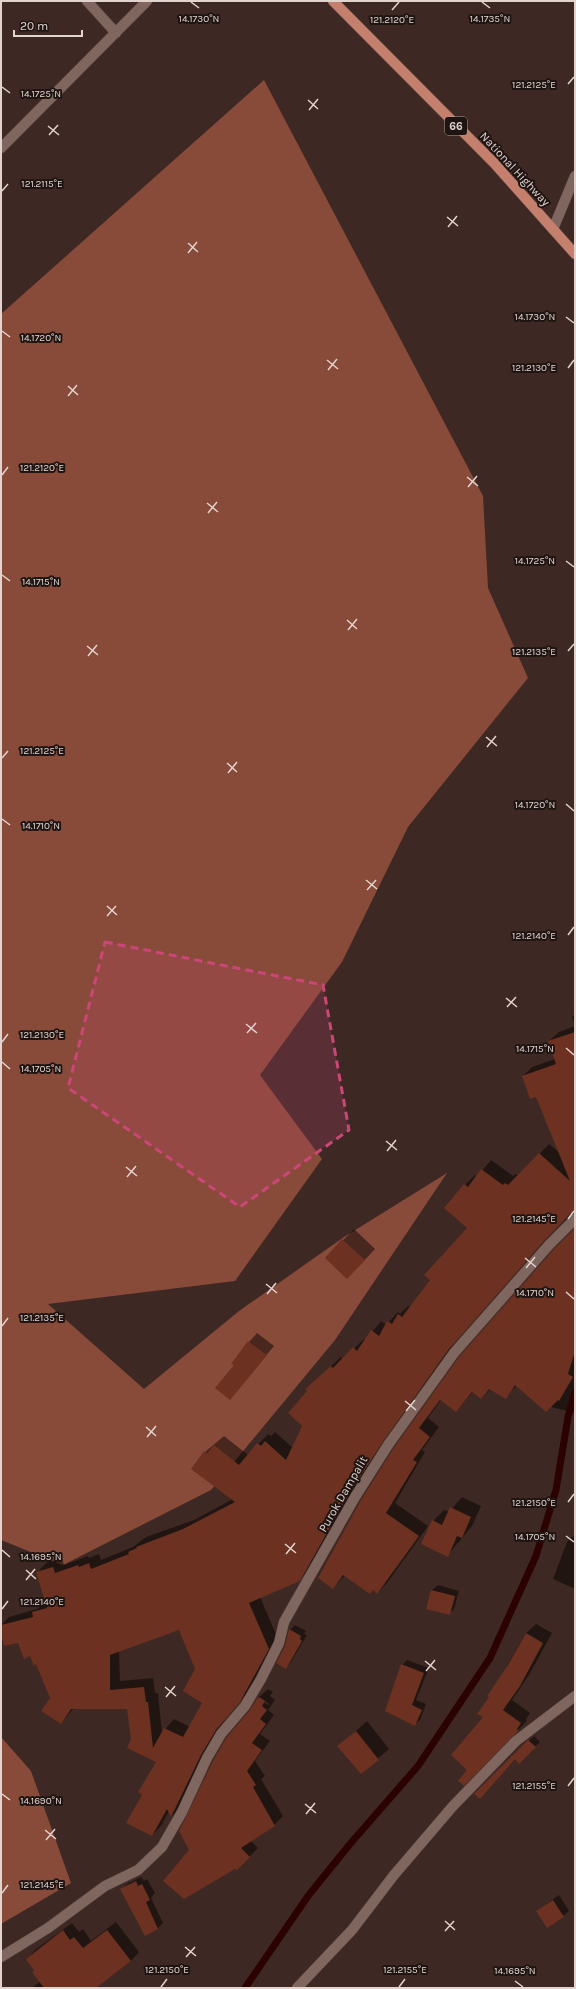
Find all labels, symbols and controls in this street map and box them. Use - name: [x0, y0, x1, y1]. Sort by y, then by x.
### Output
- scale bar: [14, 12, 82, 38]
- text: 14.1730°N: [179, 13, 219, 25]
- text: 14.1735°N: [470, 13, 510, 25]
- text: 121.2120°E: [370, 14, 414, 26]
- text: 20 m: [20, 19, 48, 33]
- text: 121.2125°E: [512, 79, 556, 91]
- text: 14.1725°N: [21, 88, 61, 100]
- road number: 66: [445, 117, 467, 135]
- street label: National Highway: [477, 129, 553, 209]
- text: 121.2115°E: [21, 178, 63, 190]
- text: 14.1730°N: [515, 311, 555, 323]
- text: 14.1720°N: [21, 332, 61, 344]
- text: 121.2130°E: [512, 362, 556, 374]
- text: 121.2120°E: [20, 462, 64, 474]
- text: 14.1725°N: [515, 555, 555, 567]
- text: 14.1715°N: [22, 576, 60, 588]
- text: 121.2135°E: [512, 646, 556, 658]
- text: 121.2125°E: [20, 745, 64, 757]
- text: 14.1720°N: [515, 799, 555, 811]
- text: 14.1710°N: [22, 820, 60, 832]
- text: 121.2140°E: [512, 930, 556, 942]
- text: 121.2130°E: [20, 1029, 64, 1041]
- text: 14.1715°N: [516, 1043, 554, 1055]
- text: 14.1705°N: [21, 1063, 61, 1075]
- text: 121.2145°E: [512, 1213, 556, 1225]
- text: 14.1710°N: [516, 1287, 554, 1299]
- text: 121.2135°E: [20, 1312, 64, 1324]
- street label: Purok Dampalit: [316, 1453, 371, 1534]
- text: 121.2150°E: [512, 1497, 556, 1509]
- text: 14.1705°N: [515, 1531, 555, 1543]
- text: 14.1695°N: [20, 1551, 62, 1563]
- text: 121.2140°E: [20, 1596, 64, 1608]
- text: 121.2155°E: [512, 1780, 556, 1792]
- text: 14.1690°N: [20, 1795, 62, 1807]
- text: 121.2145°E: [20, 1879, 64, 1891]
- text: 121.2150°E: [145, 1964, 189, 1976]
- text: 121.2155°E: [383, 1964, 427, 1976]
- text: 14.1695°N: [494, 1965, 536, 1977]

